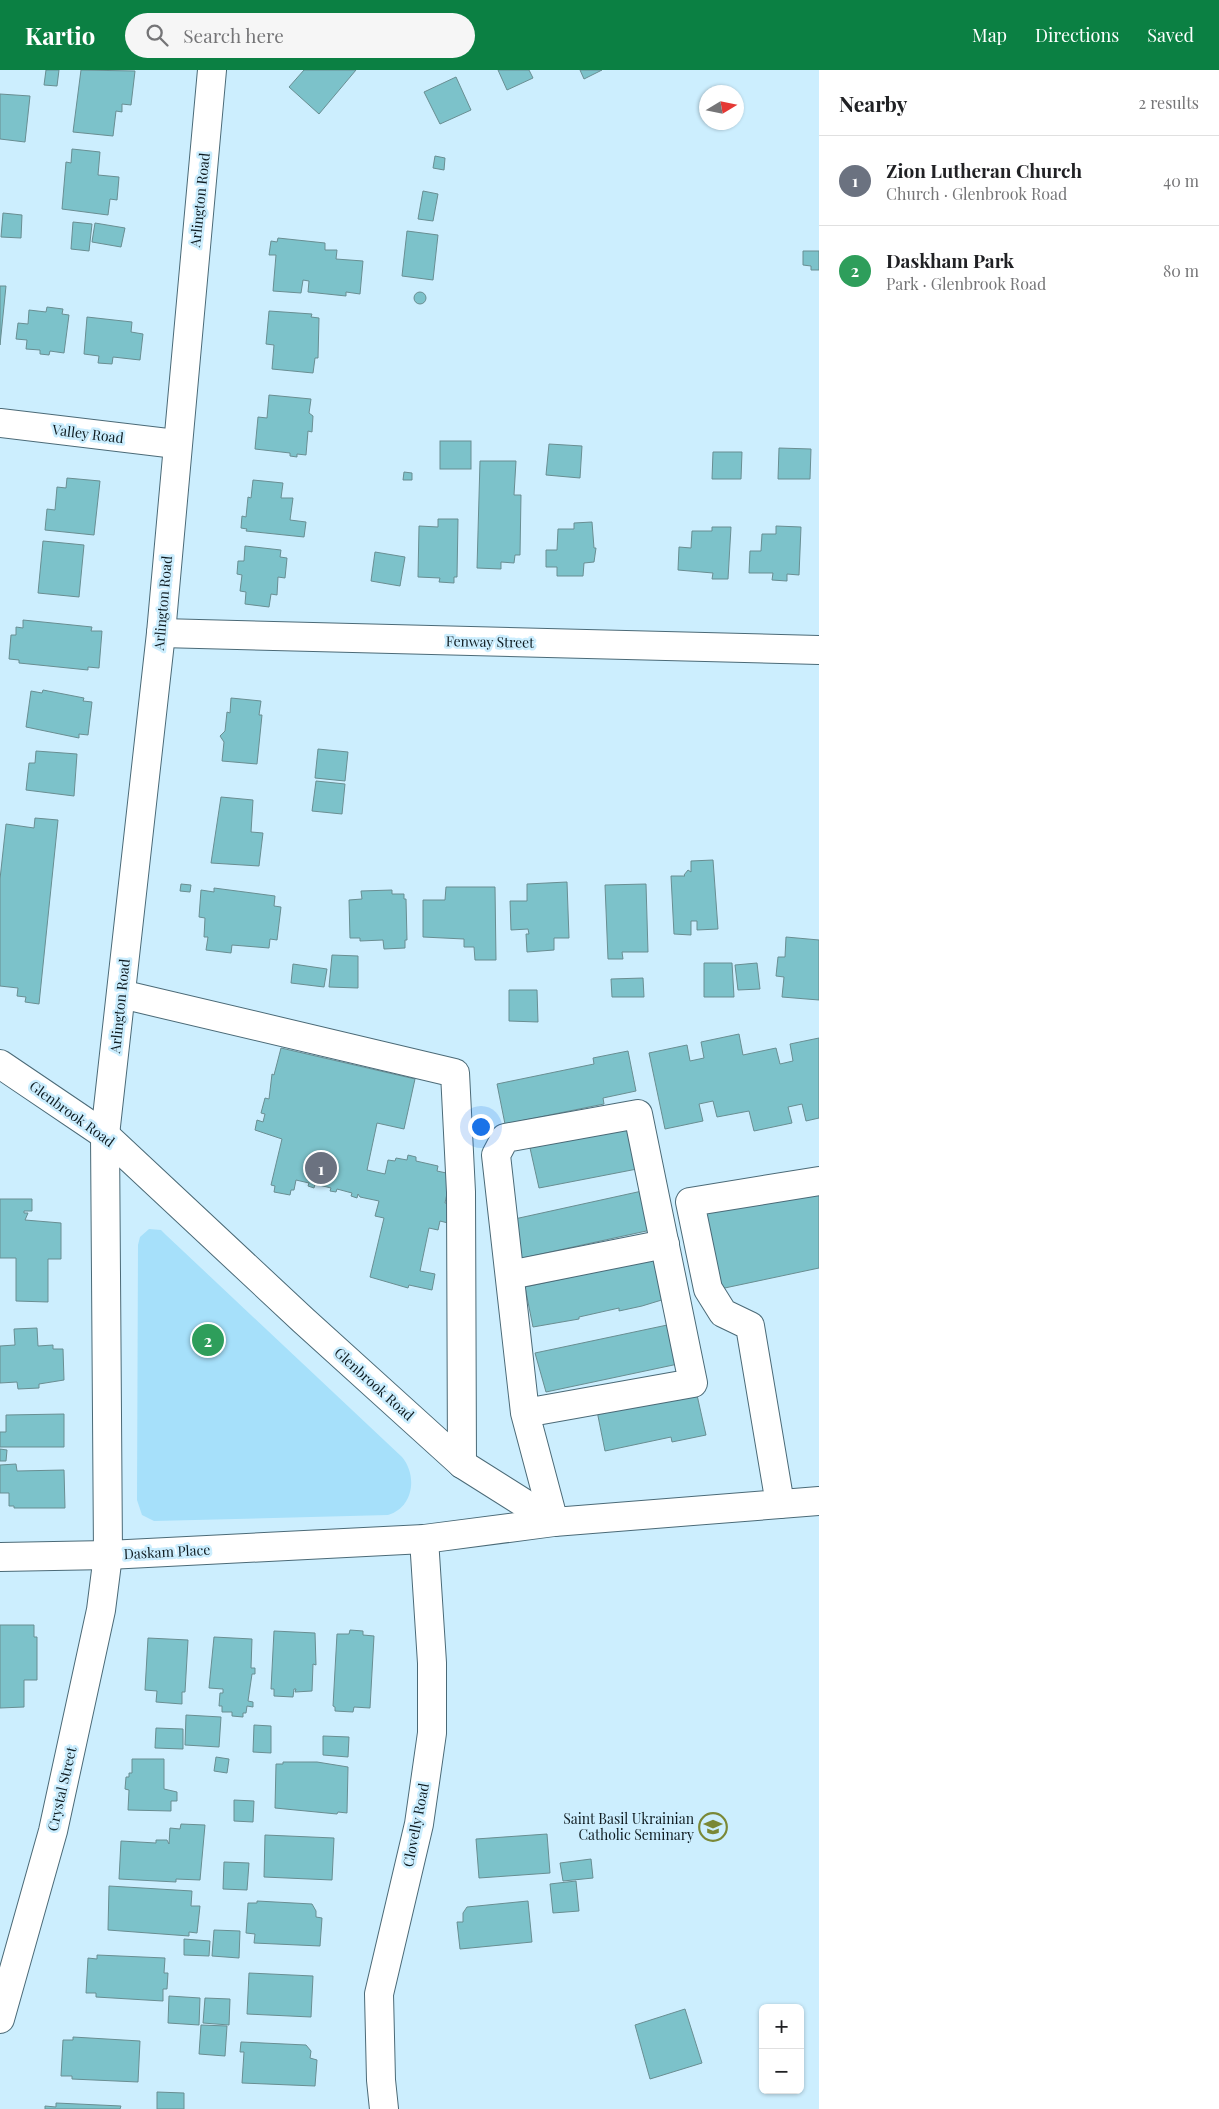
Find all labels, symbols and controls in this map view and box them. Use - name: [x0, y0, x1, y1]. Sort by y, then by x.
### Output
- search box: [125, 13, 475, 58]
- text: Kartio: [25, 19, 95, 51]
- icon: search: [143, 21, 171, 49]
- text: Search here: [183, 22, 284, 48]
- text: Map: [972, 23, 1007, 47]
- text: Directions: [1035, 23, 1119, 47]
- text: Saved: [1147, 23, 1194, 47]
- north arrow: [699, 85, 744, 130]
- text: Nearby: [839, 89, 908, 117]
- text: 2 results: [1139, 92, 1199, 113]
- street label: Arlington Road: [185, 152, 214, 249]
- text: Zion Lutheran Church: [886, 157, 1082, 183]
- text: 1: [852, 170, 858, 191]
- text: 40 m: [1163, 170, 1199, 191]
- text: Church · Glenbrook Road: [886, 183, 1067, 204]
- text: Daskham Park: [886, 247, 1014, 273]
- text: 2: [851, 260, 859, 281]
- text: 80 m: [1163, 260, 1199, 281]
- text: Park · Glenbrook Road: [886, 273, 1046, 294]
- street label: Valley Road: [50, 420, 125, 447]
- street label: Arlington Road: [149, 555, 176, 652]
- street label: Fenway Street: [446, 631, 535, 652]
- street label: Arlington Road: [105, 958, 134, 1055]
- street label: Glenbrook Road: [26, 1076, 119, 1151]
- your location: [468, 1114, 494, 1140]
- pin: 1: [305, 1149, 337, 1187]
- pin: 2: [192, 1321, 224, 1359]
- street label: Glenbrook Road: [330, 1343, 418, 1424]
- street label: Daskam Place: [123, 1540, 211, 1563]
- street label: Crystal Street: [43, 1744, 81, 1833]
- street label: Clovelly Road: [398, 1781, 433, 1868]
- place label: Saint Basil Ukrainian Catholic Seminary: [563, 1809, 695, 1844]
- school or university icon: Saint Basil Ukrainian Catholic Seminary: [698, 1812, 728, 1842]
- map controls: [759, 2004, 804, 2094]
- button: +: [759, 2004, 804, 2049]
- button: −: [759, 2049, 804, 2094]

